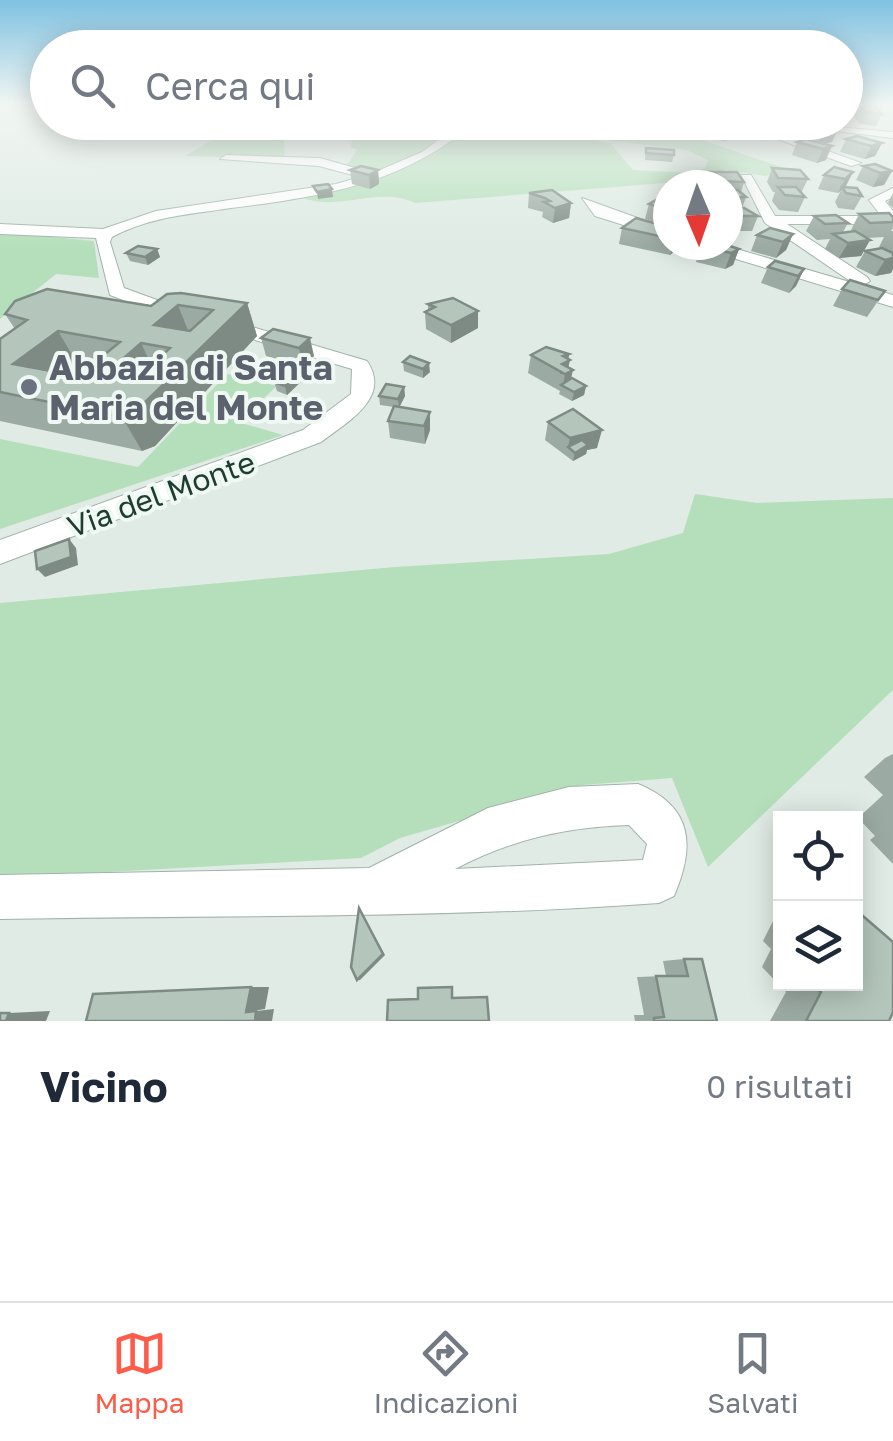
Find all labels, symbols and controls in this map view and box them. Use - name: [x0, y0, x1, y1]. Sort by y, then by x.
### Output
- search box: [30, 30, 863, 140]
- icon: search: [65, 58, 120, 113]
- text: Cerca qui: [145, 63, 316, 108]
- north arrow: [653, 170, 743, 260]
- place label: Abbazia di Santa Maria del Monte: [49, 346, 333, 428]
- marker: Abbazia di Santa Maria del Monte: [18, 376, 40, 398]
- street label: Via del Monte: [62, 443, 260, 545]
- map controls: [773, 811, 863, 991]
- button: locate: [773, 811, 863, 901]
- button: layers: [773, 901, 863, 991]
- text: Vicino: [40, 1061, 168, 1111]
- text: 0 risultati: [706, 1067, 853, 1105]
- tab: Mappa: [94, 1326, 185, 1419]
- tab: Indicazioni: [373, 1326, 519, 1419]
- tab: Salvati: [707, 1326, 799, 1419]

